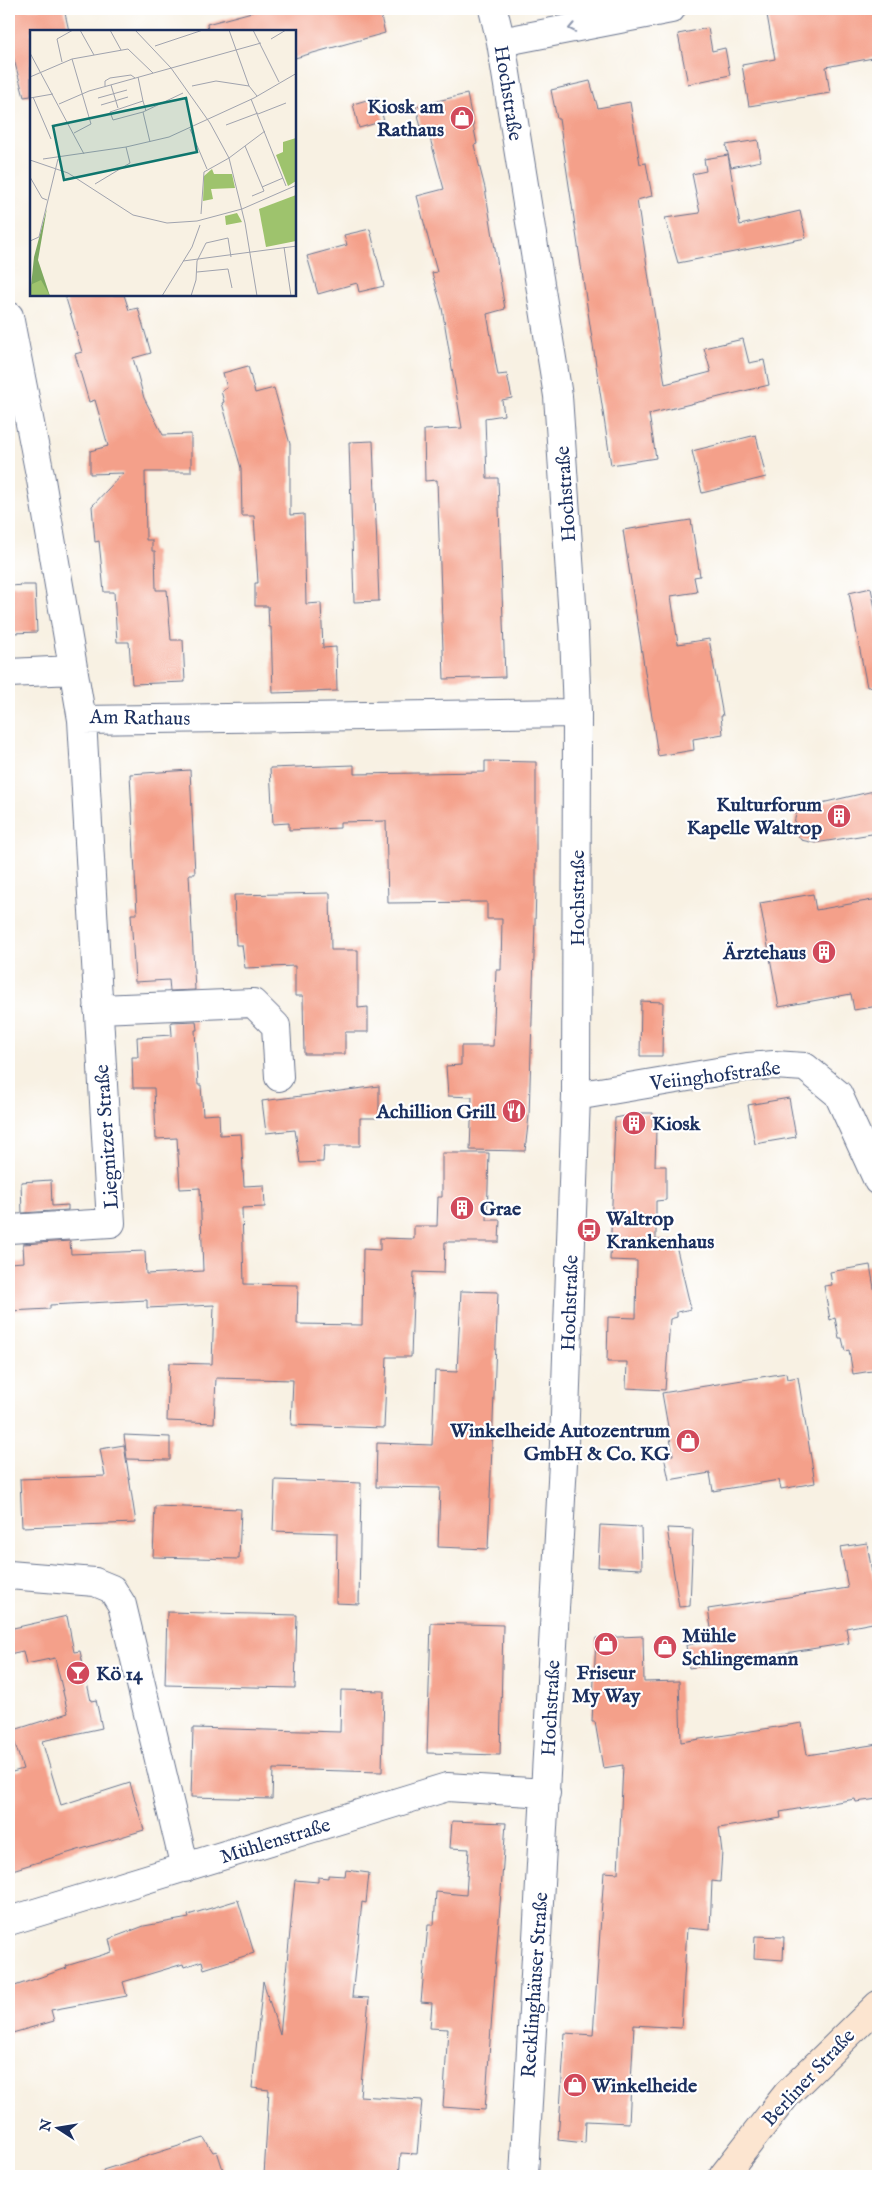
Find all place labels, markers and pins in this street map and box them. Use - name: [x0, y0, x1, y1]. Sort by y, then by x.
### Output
- place label: Kiosk am Rathaus: [367, 95, 445, 143]
- shop icon: Kiosk am Rathaus: [449, 105, 475, 131]
- place label: Kulturforum Kapelle Waltrop: [687, 793, 823, 841]
- building icon: Kulturforum Kapelle Waltrop: [826, 803, 852, 829]
- building icon: Ärztehaus: [811, 939, 837, 965]
- place label: Ärztehaus: [722, 941, 806, 966]
- restaurant icon: Achillion Grill: [501, 1098, 527, 1124]
- place label: Achillion Grill: [375, 1100, 497, 1125]
- building icon: Kiosk: [621, 1110, 647, 1136]
- place label: Kiosk: [652, 1112, 702, 1137]
- building icon: Grae: [449, 1195, 475, 1221]
- place label: Grae: [480, 1197, 522, 1222]
- place label: Waltrop Krankenhaus: [605, 1207, 714, 1255]
- bus stop icon: Waltrop Krankenhaus: [576, 1217, 602, 1243]
- place label: Winkelheide Autozentrum GmbH & Co. KG: [449, 1419, 671, 1467]
- shop icon: Winkelheide Autozentrum GmbH & Co. KG: [675, 1428, 701, 1454]
- place label: Mühle Schlingemann: [682, 1624, 799, 1672]
- shop icon: Friseur My Way: [593, 1631, 619, 1657]
- shop icon: Mühle Schlingemann: [652, 1634, 678, 1660]
- bar icon: Kö 14: [65, 1660, 91, 1686]
- place label: Friseur My Way: [572, 1661, 641, 1709]
- place label: Kö 14: [96, 1662, 144, 1687]
- shop icon: Winkelheide: [562, 2072, 588, 2098]
- place label: Winkelheide: [591, 2074, 698, 2099]

